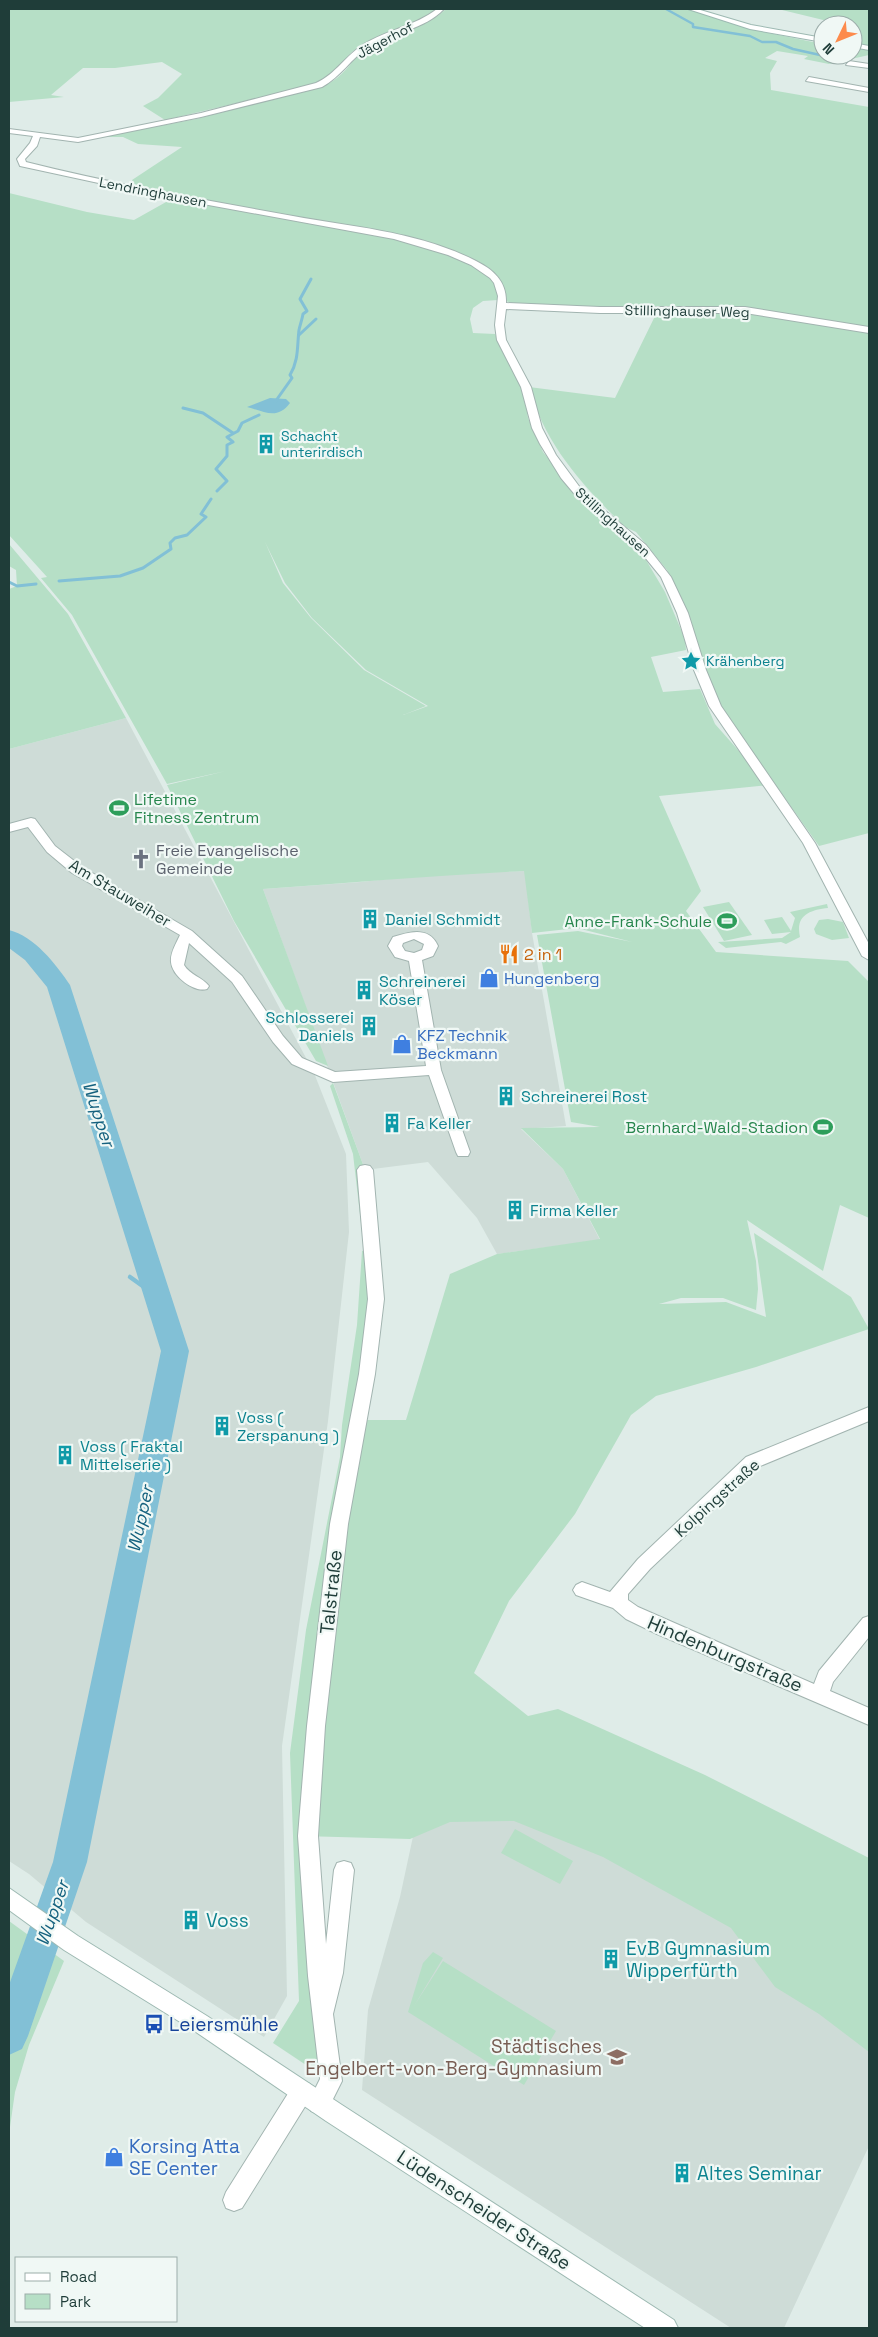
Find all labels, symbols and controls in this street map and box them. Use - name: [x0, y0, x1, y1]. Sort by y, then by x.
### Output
- north arrow: [813, 15, 863, 65]
- street label: Jägerhof: [354, 18, 416, 62]
- text: N: [819, 39, 838, 58]
- street label: Lendringhausen: [98, 173, 208, 211]
- street label: Stillinghauser Weg: [624, 301, 750, 321]
- place label: Schacht unterirdisch: [281, 427, 363, 461]
- building icon: Schacht unterirdisch: [255, 433, 277, 455]
- street label: Stillinghausen: [571, 483, 655, 561]
- place icon: Krähenberg: [680, 650, 702, 672]
- place label: Krähenberg: [706, 652, 784, 670]
- place label: Lifetime Fitness Zentrum: [134, 789, 259, 828]
- sports icon: Lifetime Fitness Zentrum: [108, 797, 130, 819]
- place label: Freie Evangelische Gemeinde: [156, 840, 299, 879]
- church icon: Freie Evangelische Gemeinde: [130, 848, 152, 870]
- street label: Am Stauweiher: [65, 854, 175, 932]
- building icon: Daniel Schmidt: [359, 908, 381, 930]
- place label: Daniel Schmidt: [385, 909, 501, 930]
- sports icon: Anne-Frank-Schule: [716, 910, 738, 932]
- place label: Anne-Frank-Schule: [564, 911, 712, 932]
- restaurant icon: 2 in 1: [498, 943, 520, 965]
- place label: 2 in 1: [524, 944, 562, 965]
- shop icon: Hungenberg: [478, 967, 500, 989]
- place label: Hungenberg: [504, 968, 599, 989]
- place label: Schreinerei Köser: [379, 971, 466, 1010]
- building icon: Schreinerei Köser: [353, 979, 375, 1001]
- place label: Schlosserei Daniels: [266, 1007, 354, 1046]
- building icon: Schlosserei Daniels: [358, 1015, 380, 1037]
- place label: KFZ Technik Beckmann: [417, 1025, 508, 1064]
- shop icon: KFZ Technik Beckmann: [391, 1033, 413, 1055]
- water label: Wupper: [78, 1078, 121, 1152]
- building icon: Schreinerei Rost: [495, 1085, 517, 1107]
- place label: Schreinerei Rost: [521, 1086, 647, 1107]
- building icon: Fa Keller: [381, 1112, 403, 1134]
- place label: Fa Keller: [407, 1113, 471, 1134]
- sports icon: Bernhard-Wald-Stadion: [812, 1116, 834, 1138]
- place label: Bernhard-Wald-Stadion: [626, 1117, 808, 1138]
- building icon: Firma Keller: [504, 1199, 526, 1221]
- place label: Firma Keller: [530, 1200, 618, 1221]
- place label: Voss ( Zerspanung ): [237, 1407, 339, 1446]
- building icon: Voss ( Zerspanung ): [211, 1415, 233, 1437]
- place label: Voss ( Fraktal Mittelserie ): [80, 1436, 183, 1475]
- building icon: Voss ( Fraktal Mittelserie ): [54, 1444, 76, 1466]
- street label: Kolpingstraße: [670, 1454, 764, 1542]
- water label: Wupper: [122, 1482, 159, 1554]
- street label: Talstraße: [314, 1549, 348, 1635]
- street label: Hindenburgstraße: [644, 1610, 806, 1698]
- water label: Wupper: [30, 1875, 75, 1949]
- place label: Voss: [206, 1908, 249, 1933]
- building icon: Voss: [180, 1909, 202, 1931]
- place label: EvB Gymnasium Wipperfürth: [626, 1936, 770, 1983]
- building icon: EvB Gymnasium Wipperfürth: [600, 1948, 622, 1970]
- place label: Leiersmühle: [169, 2012, 279, 2037]
- bus stop icon: Leiersmühle: [143, 2013, 165, 2035]
- place label: Städtisches Engelbert-von-Berg-Gymnasium: [305, 2034, 602, 2081]
- school or university icon: Städtisches Engelbert-von-Berg-Gymnasium: [606, 2046, 628, 2068]
- place label: Korsing Atta SE Center: [129, 2134, 240, 2181]
- street label: Lüdenscheider Straße: [392, 2144, 576, 2276]
- shop icon: Korsing Atta SE Center: [103, 2146, 125, 2168]
- place label: Altes Seminar: [697, 2161, 822, 2186]
- building icon: Altes Seminar: [671, 2162, 693, 2184]
- legend: [15, 2257, 178, 2322]
- text: Road: [60, 2267, 97, 2286]
- text: Park: [60, 2292, 91, 2311]

